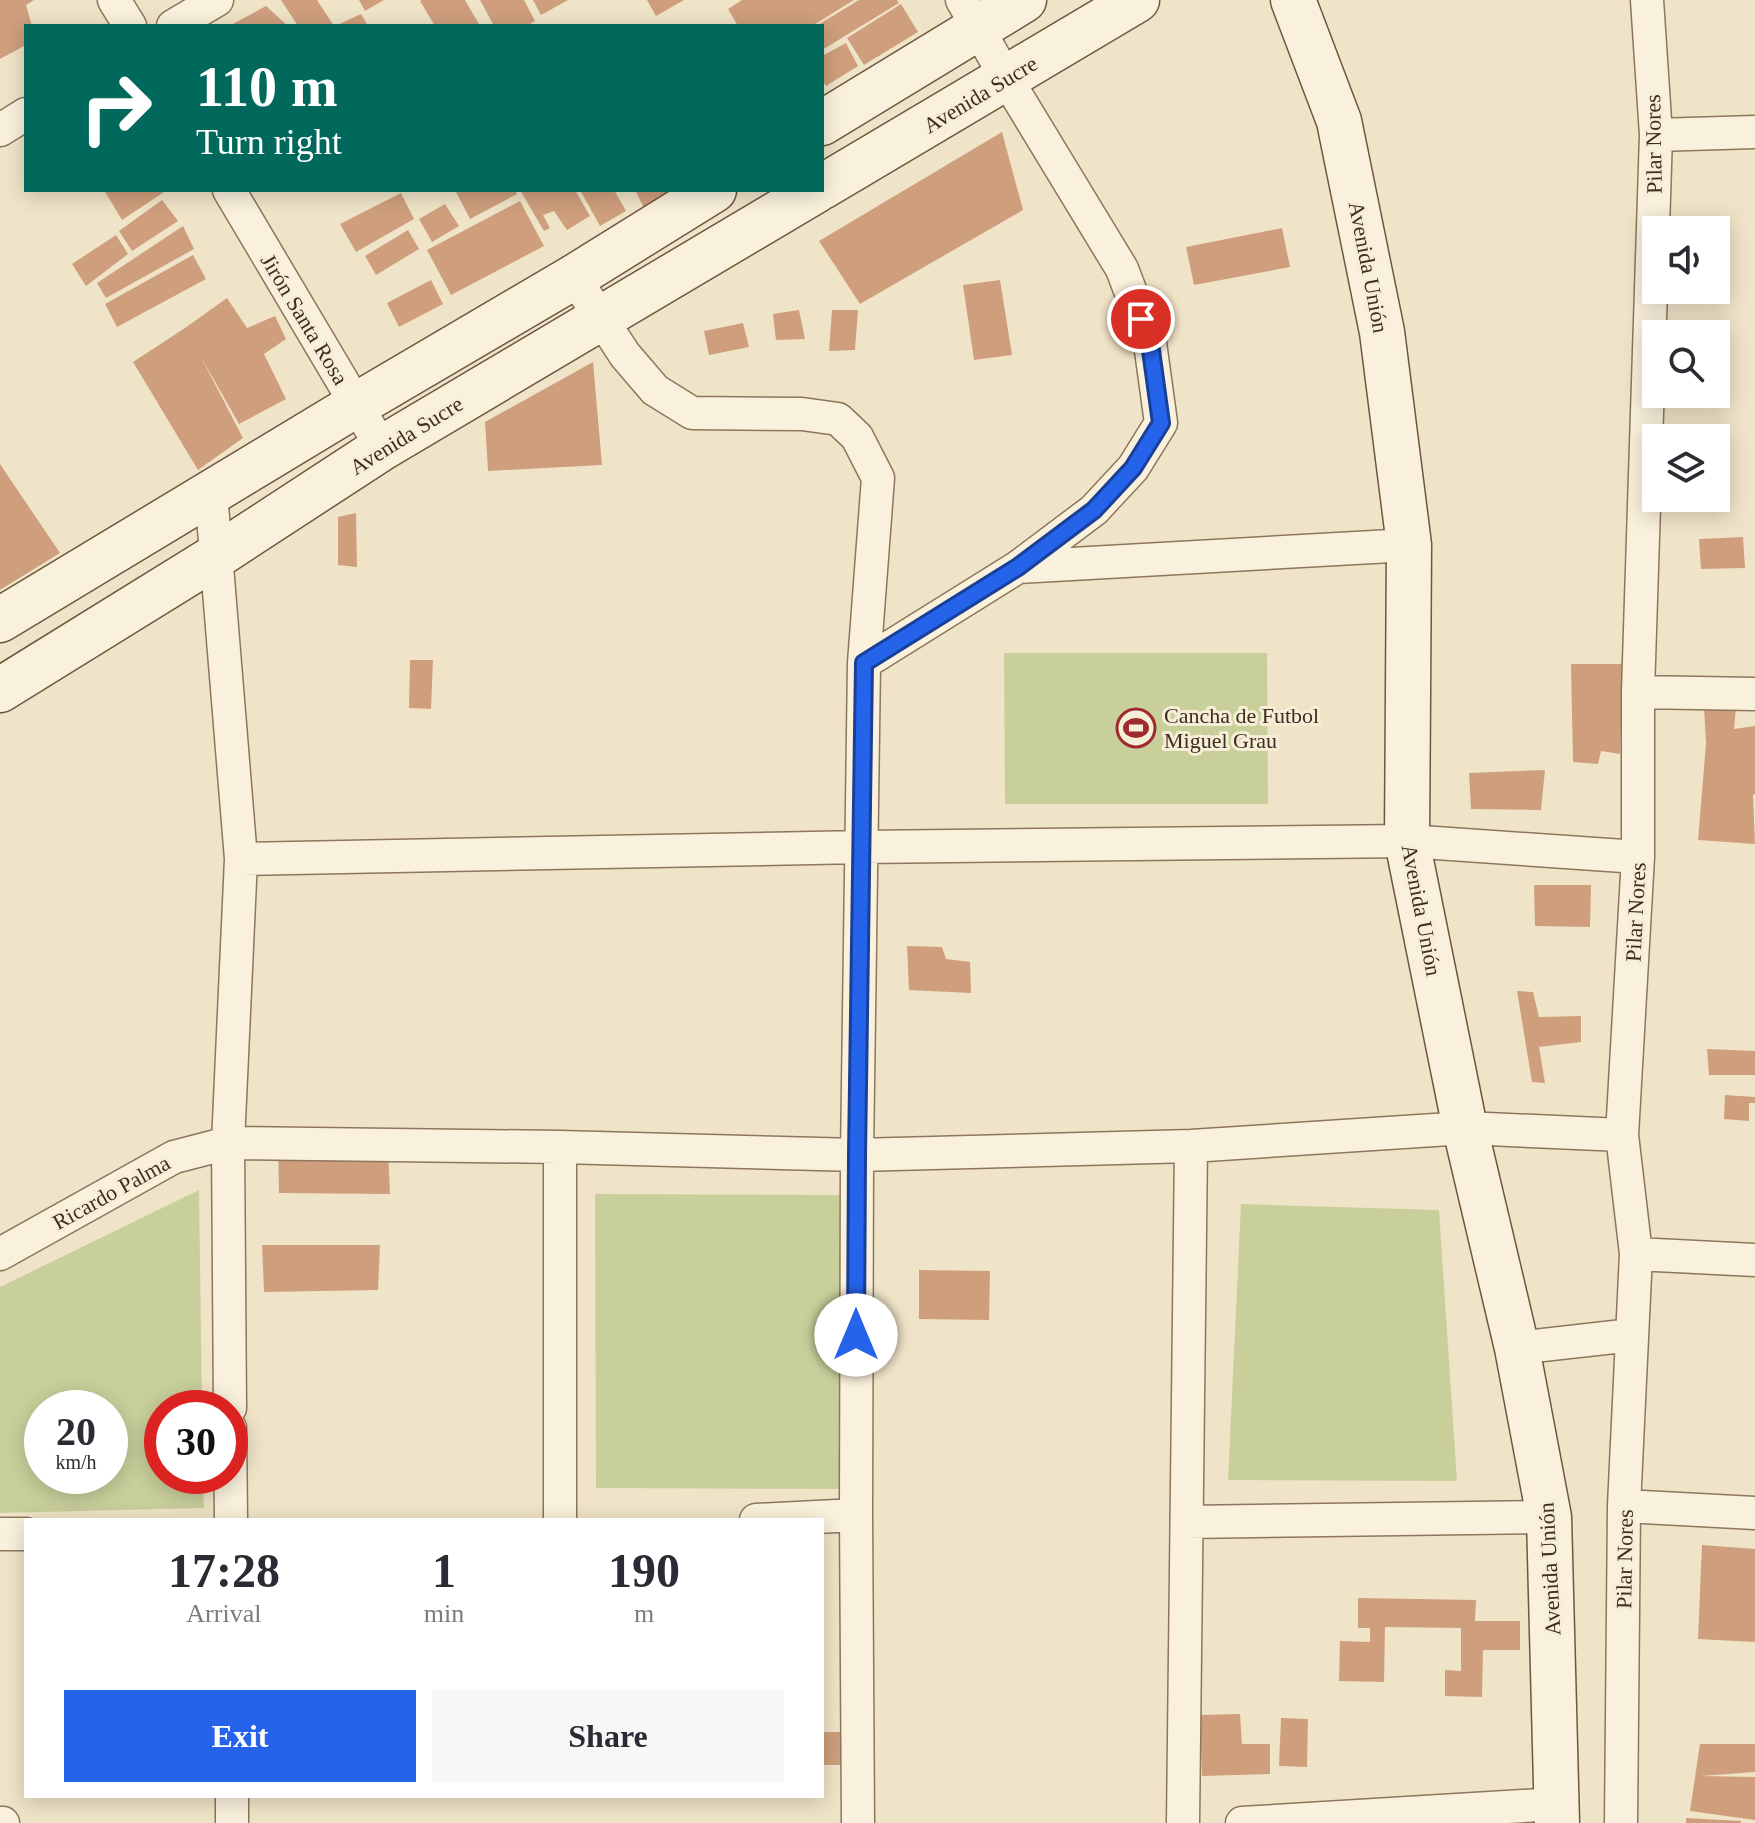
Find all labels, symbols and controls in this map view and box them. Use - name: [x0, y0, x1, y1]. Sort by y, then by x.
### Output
- street label: Avenida Sucre: [919, 51, 1042, 138]
- icon: right: [64, 56, 168, 160]
- text: 110 m: [196, 56, 338, 118]
- street label: Pilar Nores: [1640, 94, 1667, 194]
- text: Turn right: [196, 122, 342, 162]
- street label: Avenida Unión: [1344, 199, 1394, 335]
- map controls: [1642, 216, 1730, 512]
- button: sound: [1642, 216, 1730, 304]
- street label: Jirón Santa Rosa: [256, 249, 353, 389]
- pin: [1107, 285, 1175, 353]
- icon: arrive: [1119, 297, 1163, 341]
- button: search: [1642, 320, 1730, 408]
- street label: Avenida Sucre: [345, 391, 467, 480]
- button: layers: [1642, 424, 1730, 512]
- place label: Cancha de Futbol Miguel Grau: [1164, 703, 1319, 753]
- sports icon: Cancha de Futbol Miguel Grau: [1115, 707, 1157, 749]
- street label: Avenida Unión: [1397, 842, 1447, 978]
- street label: Pilar Nores: [1620, 862, 1651, 962]
- street label: Ricardo Palma: [48, 1150, 174, 1235]
- position arrow: [814, 1293, 898, 1377]
- speed limit sign: 30: [144, 1390, 248, 1494]
- text: 20: [56, 1409, 96, 1454]
- text: km/h: [55, 1451, 97, 1473]
- street label: Avenida Unión: [1534, 1502, 1565, 1636]
- street label: Pilar Nores: [1611, 1509, 1638, 1609]
- text: 17:28: [168, 1544, 280, 1597]
- text: 1: [432, 1544, 456, 1597]
- text: 190: [608, 1544, 680, 1597]
- text: Arrival: [186, 1599, 261, 1628]
- text: min: [424, 1599, 464, 1628]
- text: m: [634, 1599, 654, 1628]
- button: Exit: [64, 1690, 416, 1782]
- button: Share: [432, 1690, 784, 1782]

